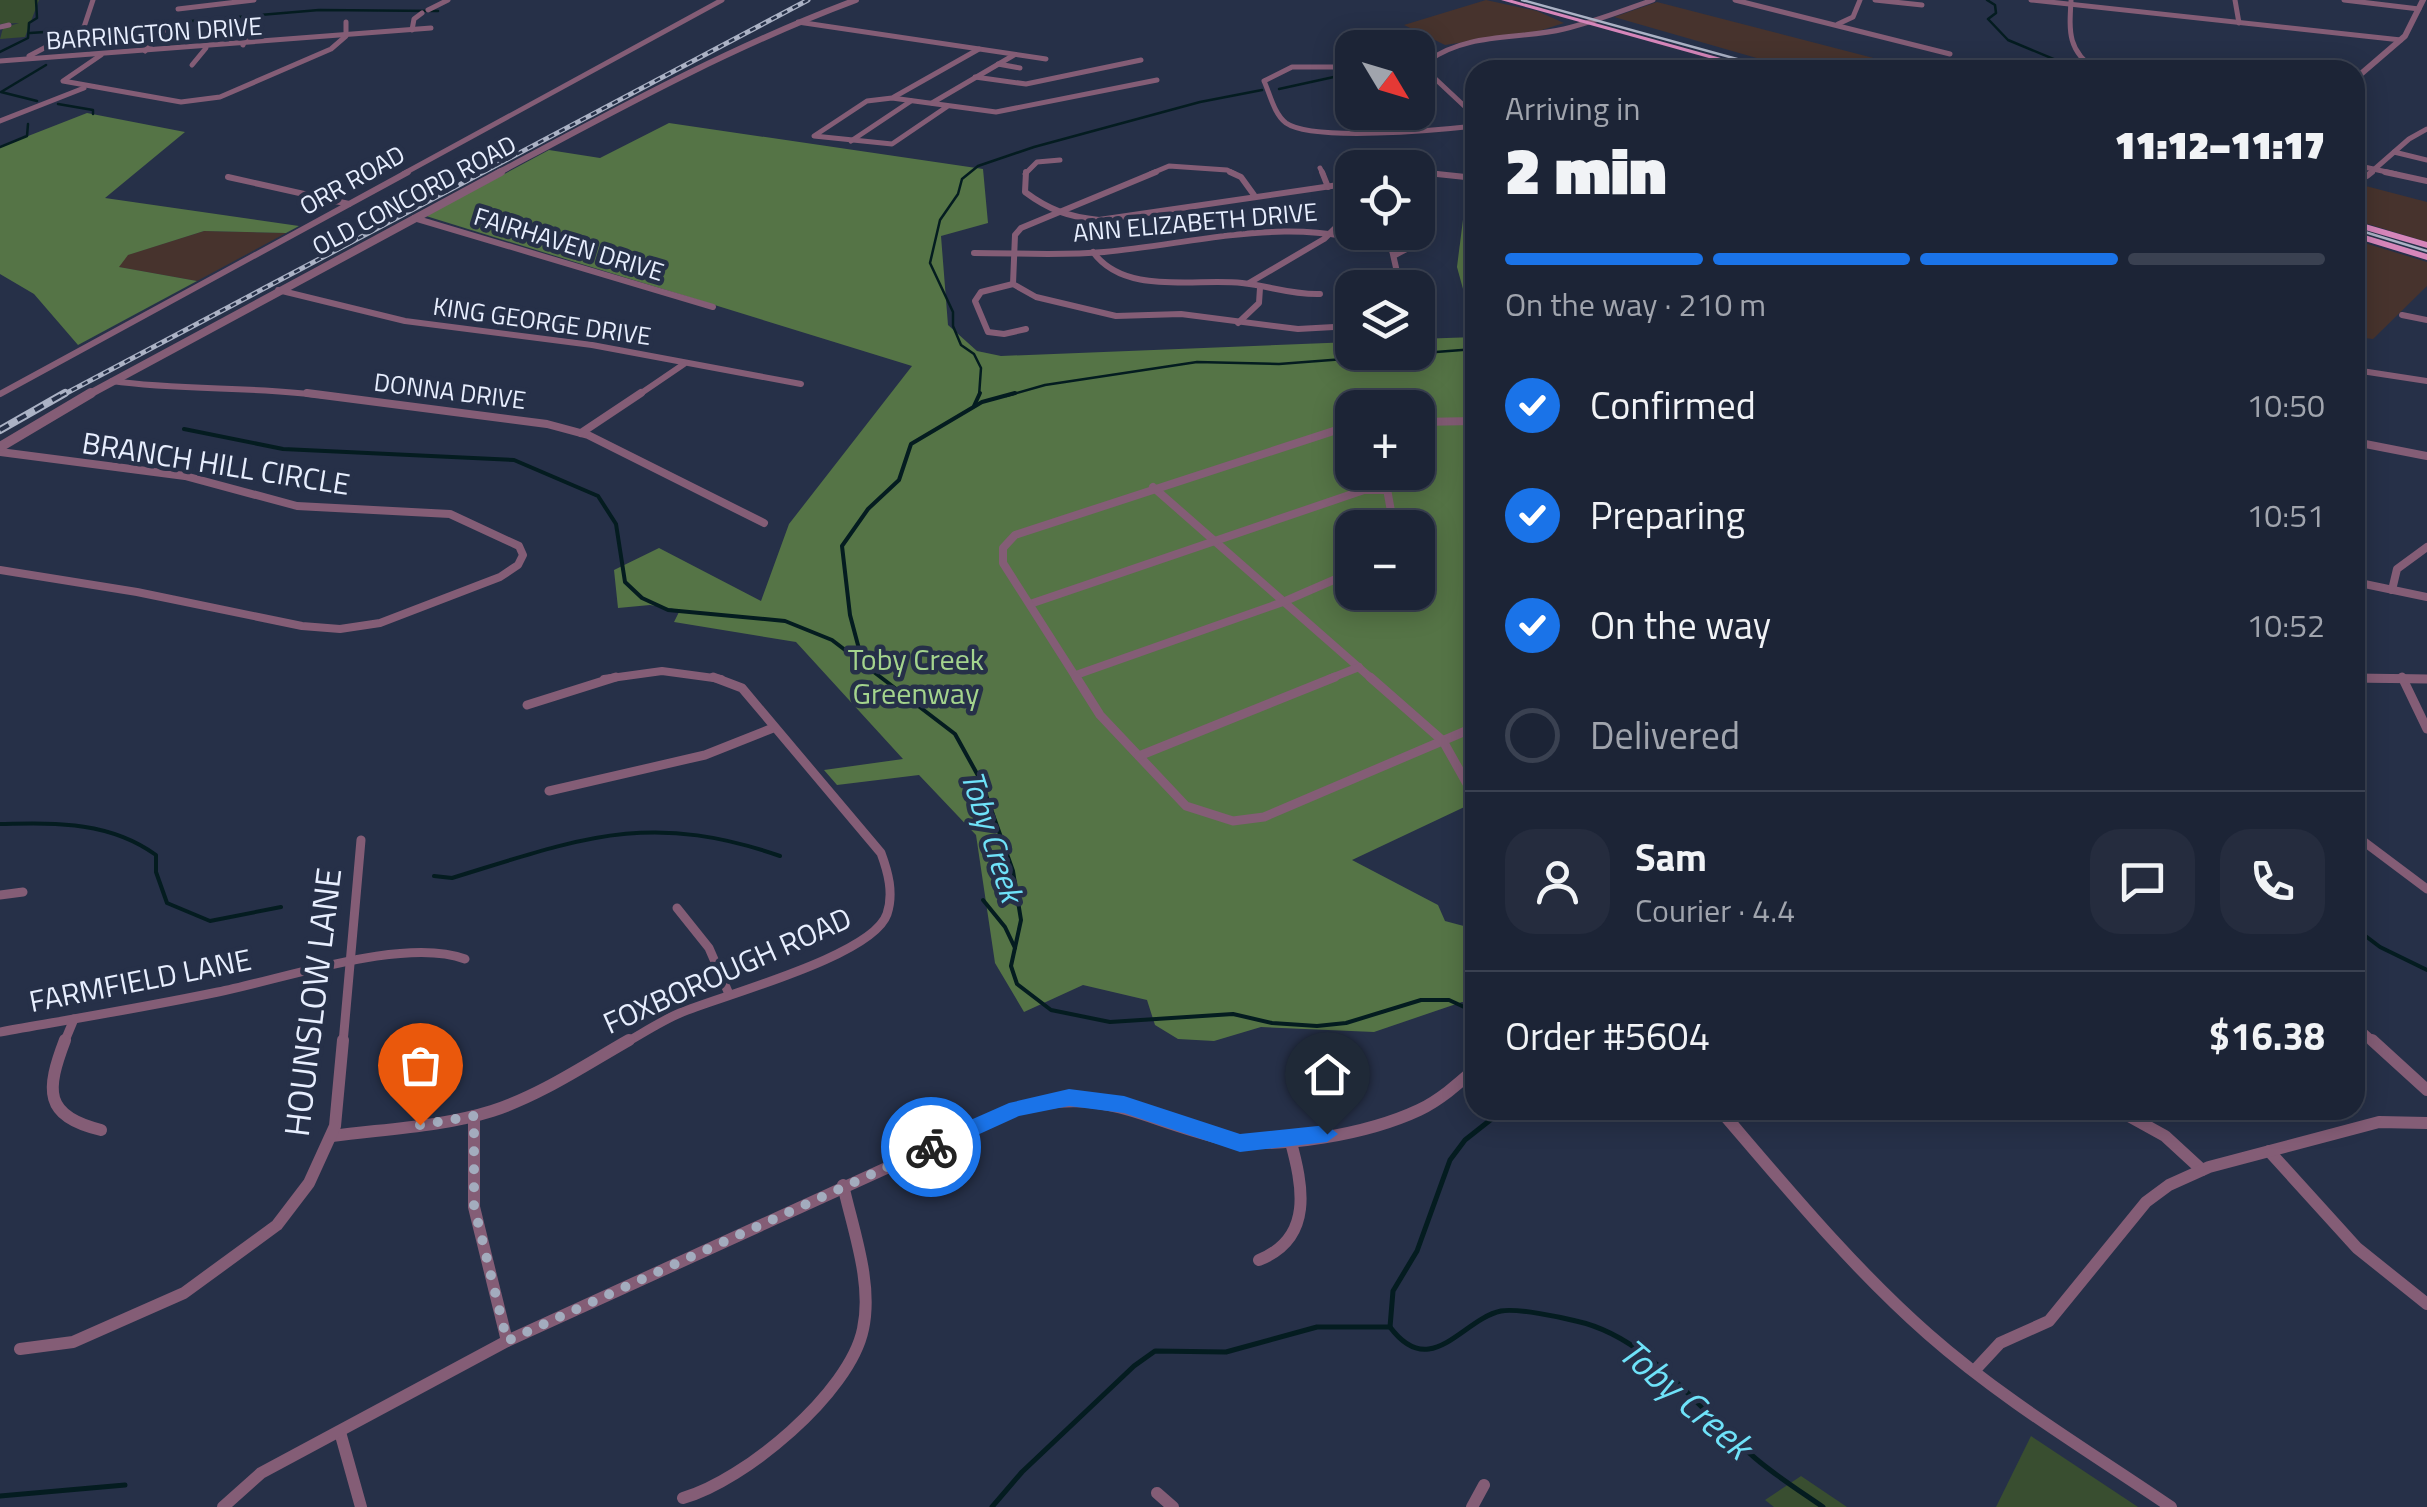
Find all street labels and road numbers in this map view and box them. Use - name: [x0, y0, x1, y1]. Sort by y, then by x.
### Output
- street label: BARRINGTON DRIVE: [44, 6, 264, 60]
- street label: OLD CONCORD ROAD: [305, 125, 523, 265]
- street label: ORR ROAD: [292, 135, 412, 225]
- street label: ANN ELIZABETH DRIVE: [1071, 192, 1319, 252]
- street label: FAIRHAVEN DRIVE: [469, 197, 669, 291]
- street label: KING GEORGE DRIVE: [430, 287, 654, 355]
- street label: DONNA DRIVE: [372, 363, 528, 419]
- street label: BRANCH HILL CIRCLE: [79, 419, 353, 507]
- street label: HOUNSLOW LANE: [269, 865, 355, 1139]
- street label: FOXBOROUGH ROAD: [595, 895, 859, 1045]
- street label: FARMFIELD LANE: [25, 936, 255, 1024]

